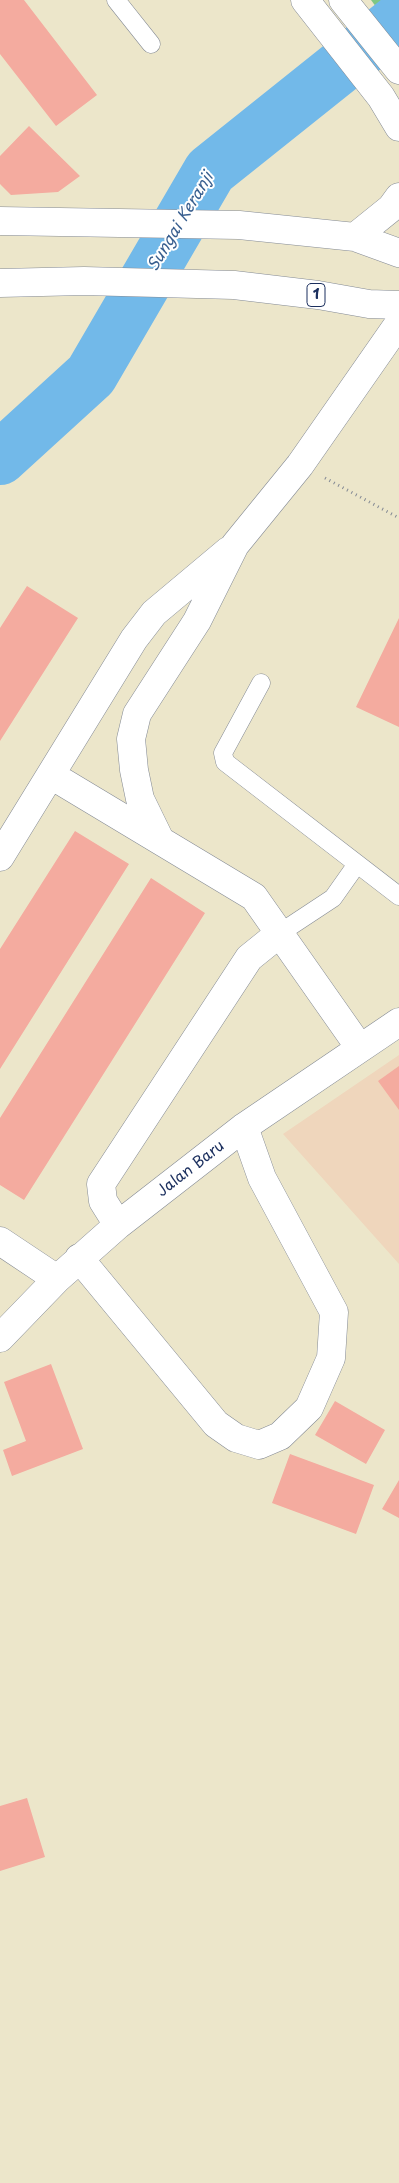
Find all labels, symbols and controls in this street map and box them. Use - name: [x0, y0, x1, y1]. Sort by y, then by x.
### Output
- water label: Sungai Keranji: [144, 169, 218, 275]
- road number: 1: [307, 284, 325, 306]
- street label: Jalan Baru: [154, 1137, 228, 1201]

